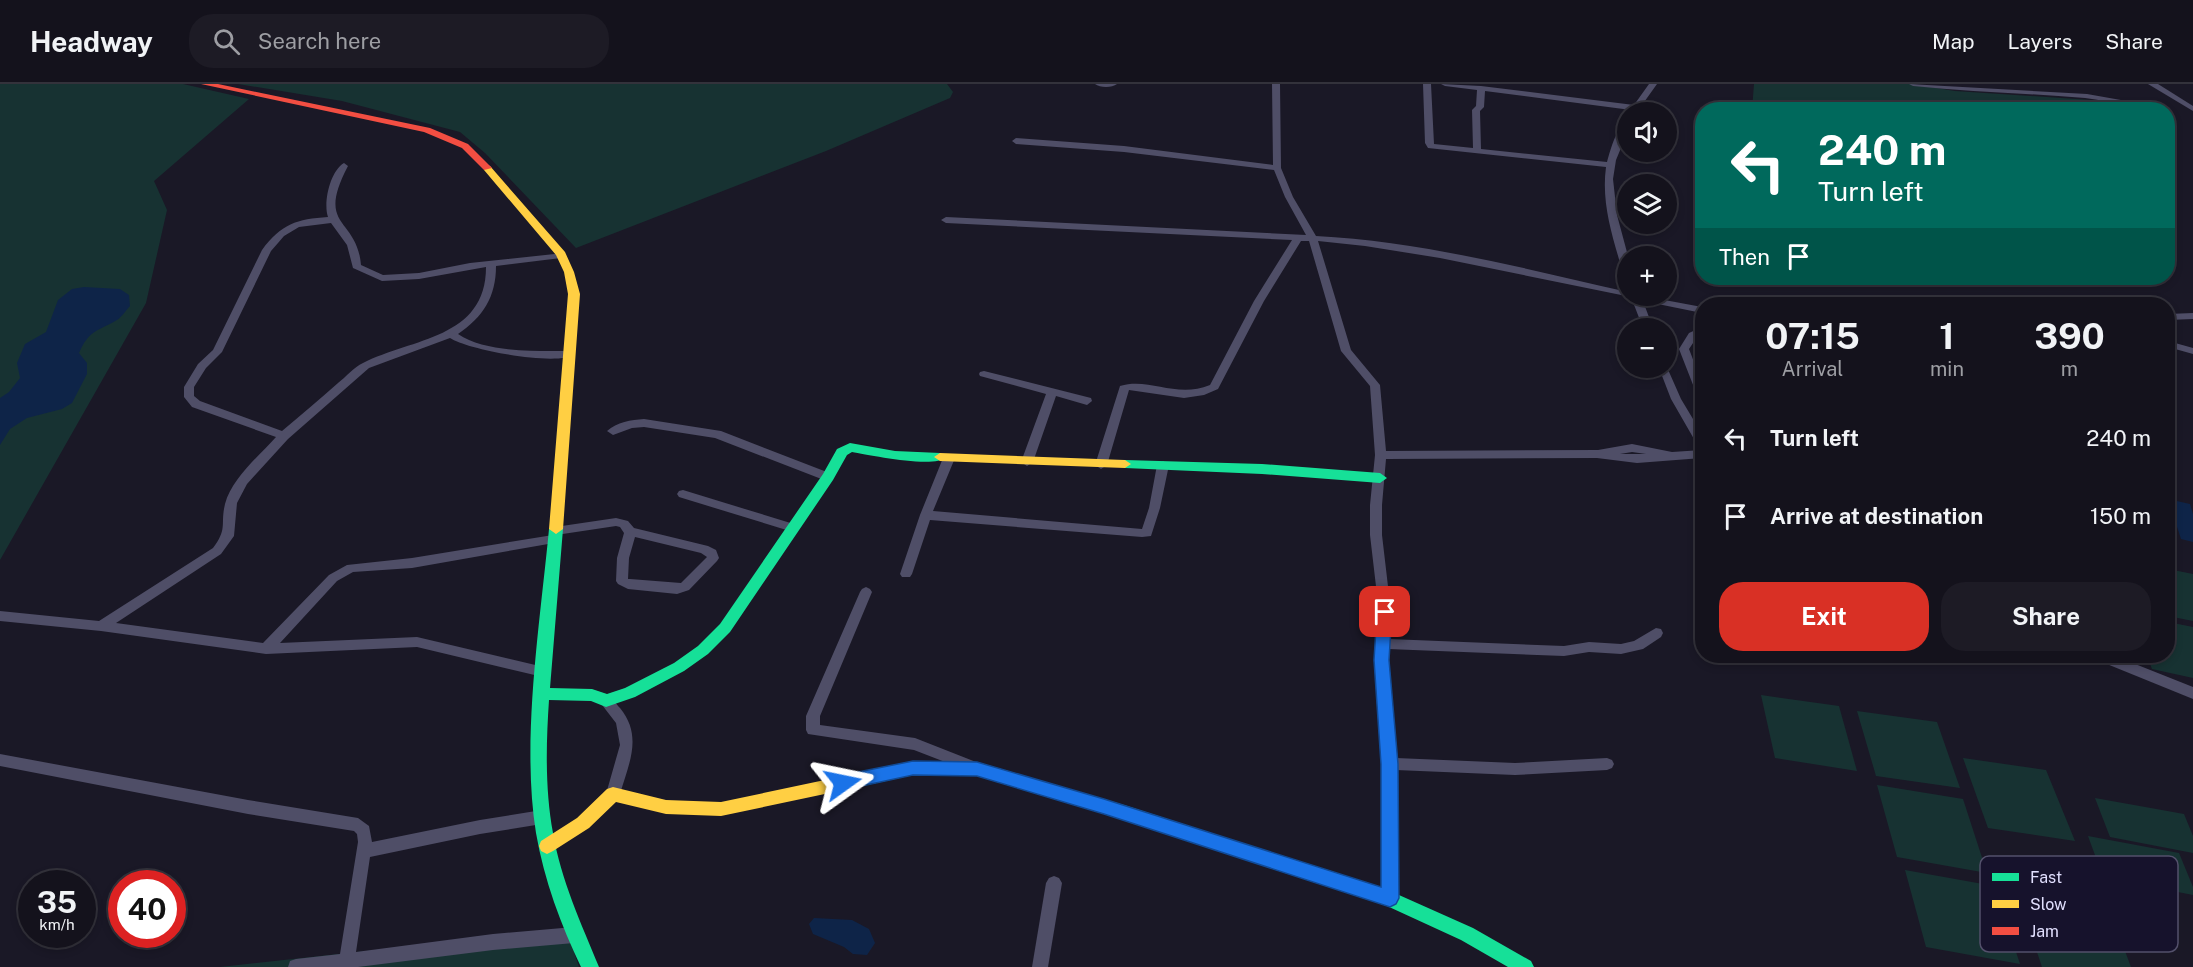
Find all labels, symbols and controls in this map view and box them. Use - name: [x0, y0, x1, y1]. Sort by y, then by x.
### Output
- search box: [189, 14, 609, 68]
- text: Headway: [30, 25, 153, 58]
- icon: search: [210, 25, 243, 58]
- text: Search here: [258, 28, 381, 54]
- text: Map: [1932, 29, 1975, 54]
- text: Layers: [2008, 29, 2072, 54]
- text: Share: [2105, 29, 2163, 54]
- map controls: [1617, 102, 1677, 378]
- button: sound: [1617, 102, 1677, 162]
- text: 240 m: [1818, 125, 1946, 174]
- icon: left: [1719, 126, 1797, 204]
- button: layers: [1617, 174, 1677, 234]
- text: Turn left: [1818, 175, 1924, 207]
- icon: arrive: [1782, 240, 1815, 273]
- text: Then: [1719, 244, 1770, 270]
- button: +: [1617, 246, 1677, 306]
- text: 07:15: [1765, 315, 1860, 357]
- text: 1: [1939, 315, 1955, 357]
- text: 390: [2034, 315, 2105, 357]
- button: −: [1617, 318, 1677, 378]
- text: Arrival: [1782, 357, 1843, 381]
- text: min: [1930, 357, 1964, 381]
- text: m: [2061, 357, 2078, 381]
- icon: left: [1719, 422, 1752, 455]
- text: Turn left: [1770, 425, 1859, 451]
- text: 240 m: [2086, 425, 2151, 451]
- icon: arrive: [1719, 500, 1752, 533]
- text: Arrive at destination: [1770, 503, 1983, 529]
- text: 150 m: [2090, 503, 2151, 529]
- button: Exit: [1719, 582, 1929, 651]
- button: Share: [1941, 582, 2151, 651]
- pin: [1359, 586, 1410, 637]
- icon: arrive: [1368, 595, 1401, 628]
- position arrow: [811, 751, 875, 815]
- legend: [1980, 856, 2178, 952]
- text: Fast: [2030, 868, 2062, 887]
- speed limit sign: 40: [108, 870, 186, 948]
- text: 35: [37, 884, 77, 920]
- text: Slow: [2030, 895, 2067, 914]
- text: km/h: [39, 916, 75, 933]
- text: Jam: [2030, 922, 2059, 941]

